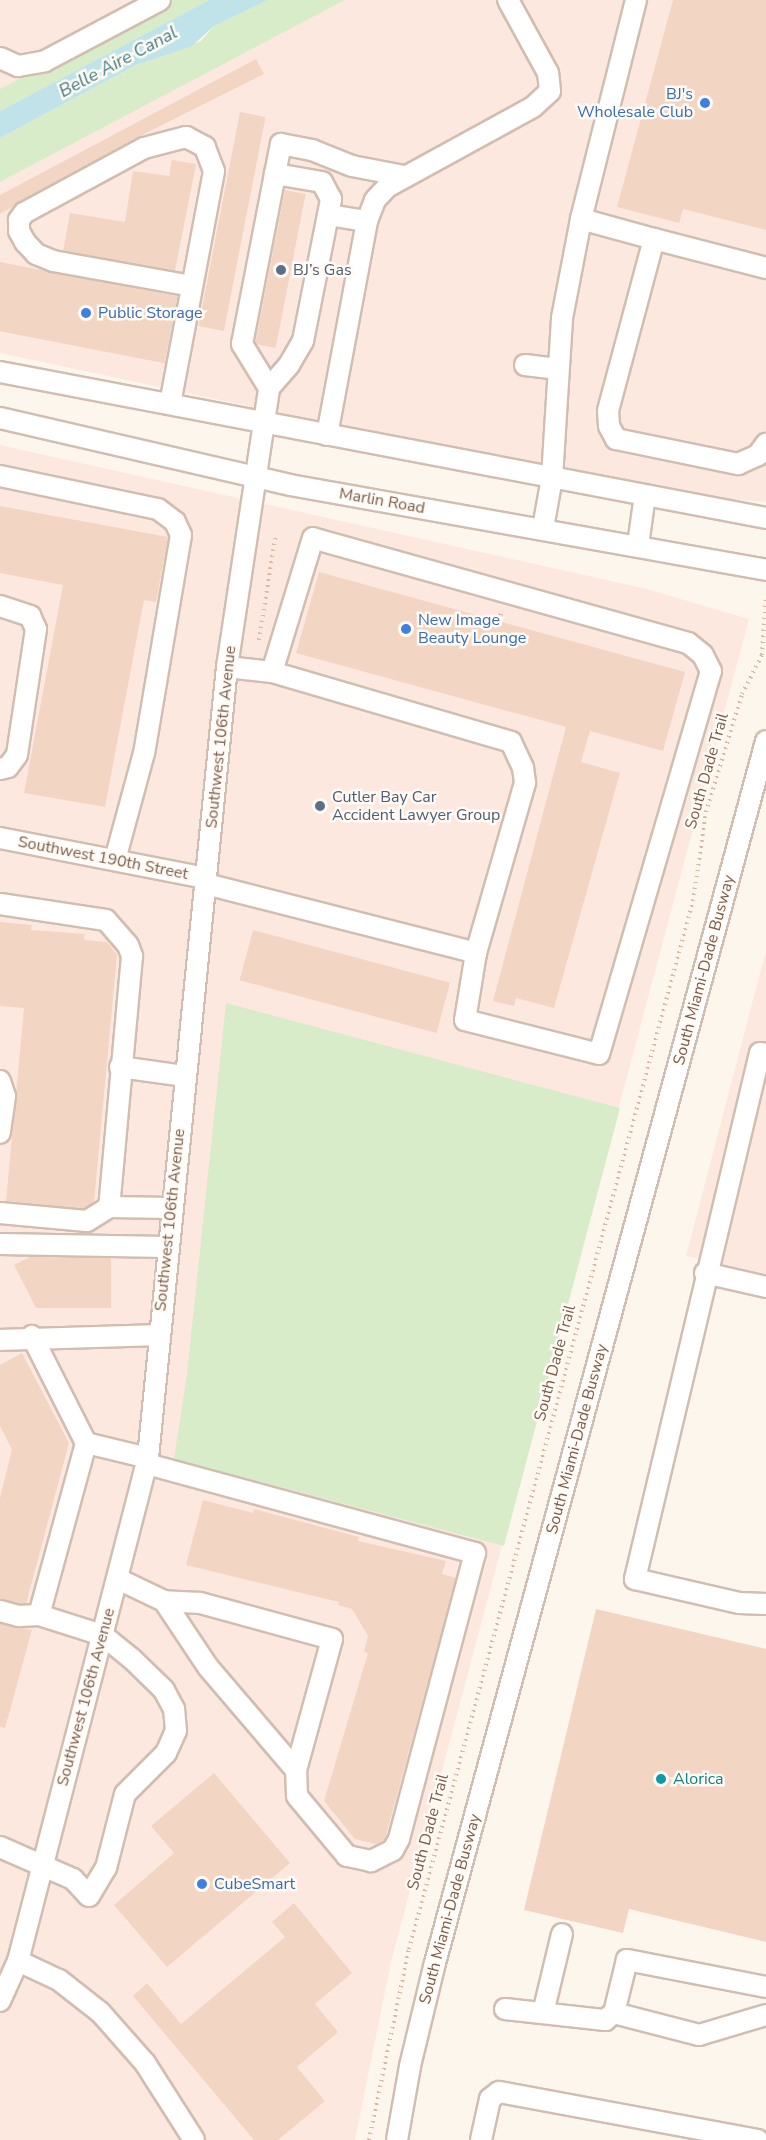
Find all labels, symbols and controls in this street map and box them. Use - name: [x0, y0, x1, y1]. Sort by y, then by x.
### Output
- water label: Belle Aire Canal: [55, 22, 181, 102]
- place label: BJ's Wholesale Club: [577, 84, 693, 122]
- marker: BJ's Wholesale Club: [698, 96, 712, 110]
- place label: BJ’s Gas: [293, 260, 352, 280]
- marker: BJ’s Gas: [274, 263, 288, 277]
- place label: Public Storage: [98, 303, 203, 323]
- marker: Public Storage: [79, 306, 93, 320]
- street label: Marlin Road: [338, 484, 426, 518]
- place label: New Image Beauty Lounge: [418, 610, 526, 648]
- marker: New Image Beauty Lounge: [399, 622, 413, 636]
- street label: Southwest 106th Avenue: [202, 645, 240, 829]
- street label: South Dade Trail: [681, 711, 733, 831]
- place label: Cutler Bay Car Accident Lawyer Group: [332, 787, 500, 825]
- marker: Cutler Bay Car Accident Lawyer Group: [313, 799, 327, 813]
- street label: Southwest 190th Street: [16, 832, 190, 884]
- street label: South Miami-Dade Busway: [669, 873, 739, 1067]
- street label: Southwest 106th Avenue: [151, 1128, 189, 1312]
- street label: South Dade Trail: [530, 1303, 580, 1423]
- street label: South Miami-Dade Busway: [542, 1342, 612, 1536]
- street label: Southwest 106th Avenue: [53, 1606, 119, 1788]
- place label: Alorica: [673, 1769, 723, 1789]
- street label: South Dade Trail: [403, 1772, 453, 1892]
- marker: Alorica: [654, 1772, 668, 1786]
- street label: South Miami-Dade Busway: [415, 1812, 485, 2006]
- place label: CubeSmart: [214, 1874, 295, 1894]
- marker: CubeSmart: [195, 1877, 209, 1891]

